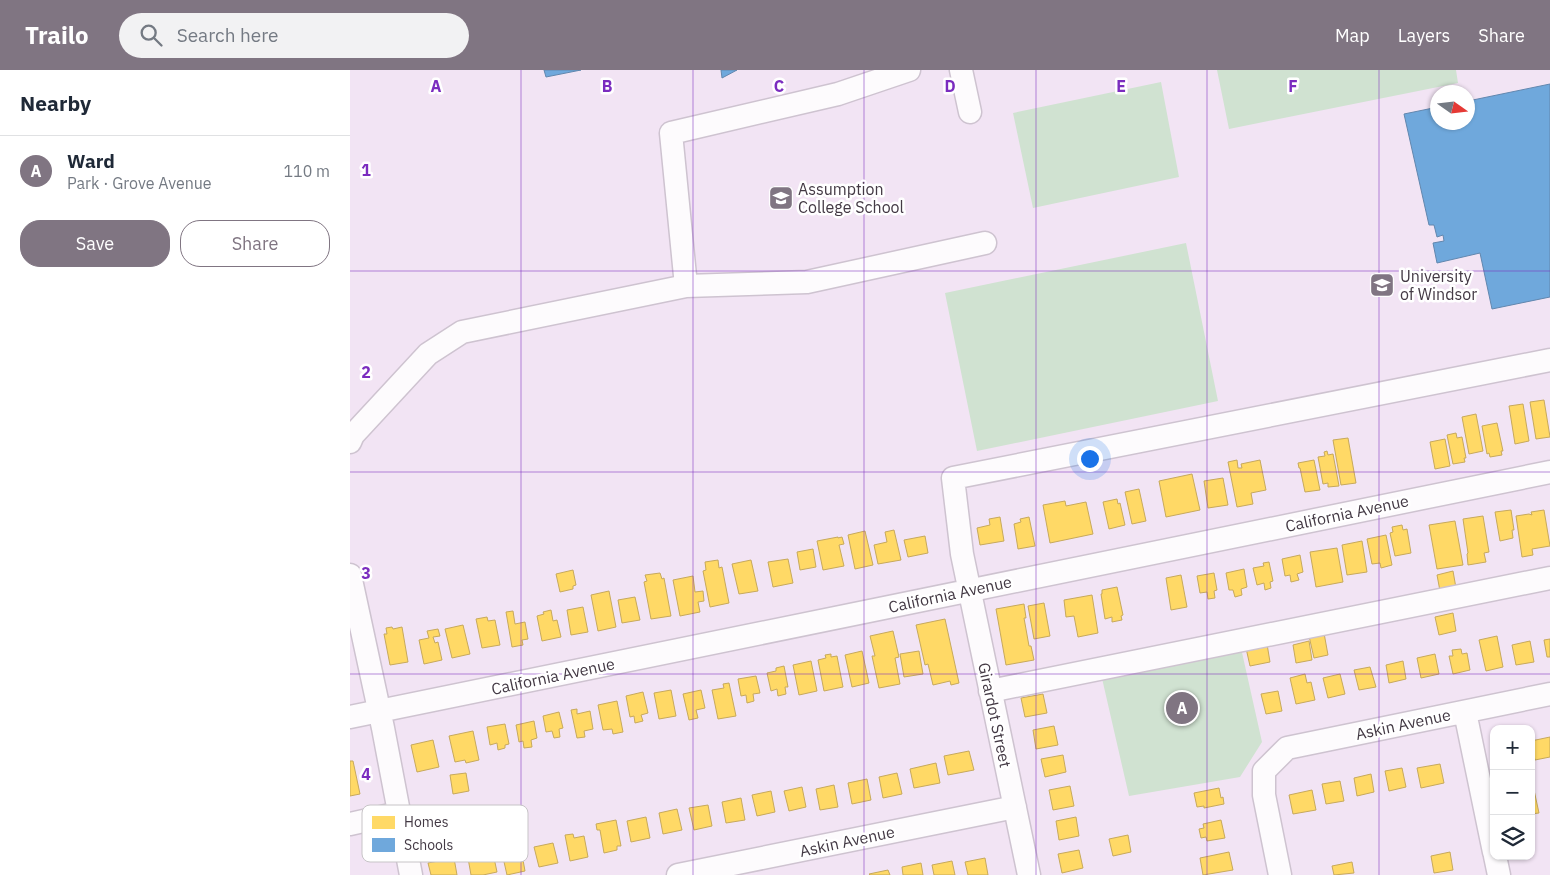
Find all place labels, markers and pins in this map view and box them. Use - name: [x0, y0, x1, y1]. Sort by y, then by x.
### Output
- place label: Assumption College School: [798, 179, 904, 217]
- school or university icon: Assumption College School: [768, 185, 794, 211]
- place label: University of Windsor: [1400, 266, 1477, 304]
- school or university icon: University of Windsor: [1369, 272, 1395, 298]
- pin: A: [1166, 689, 1198, 727]

